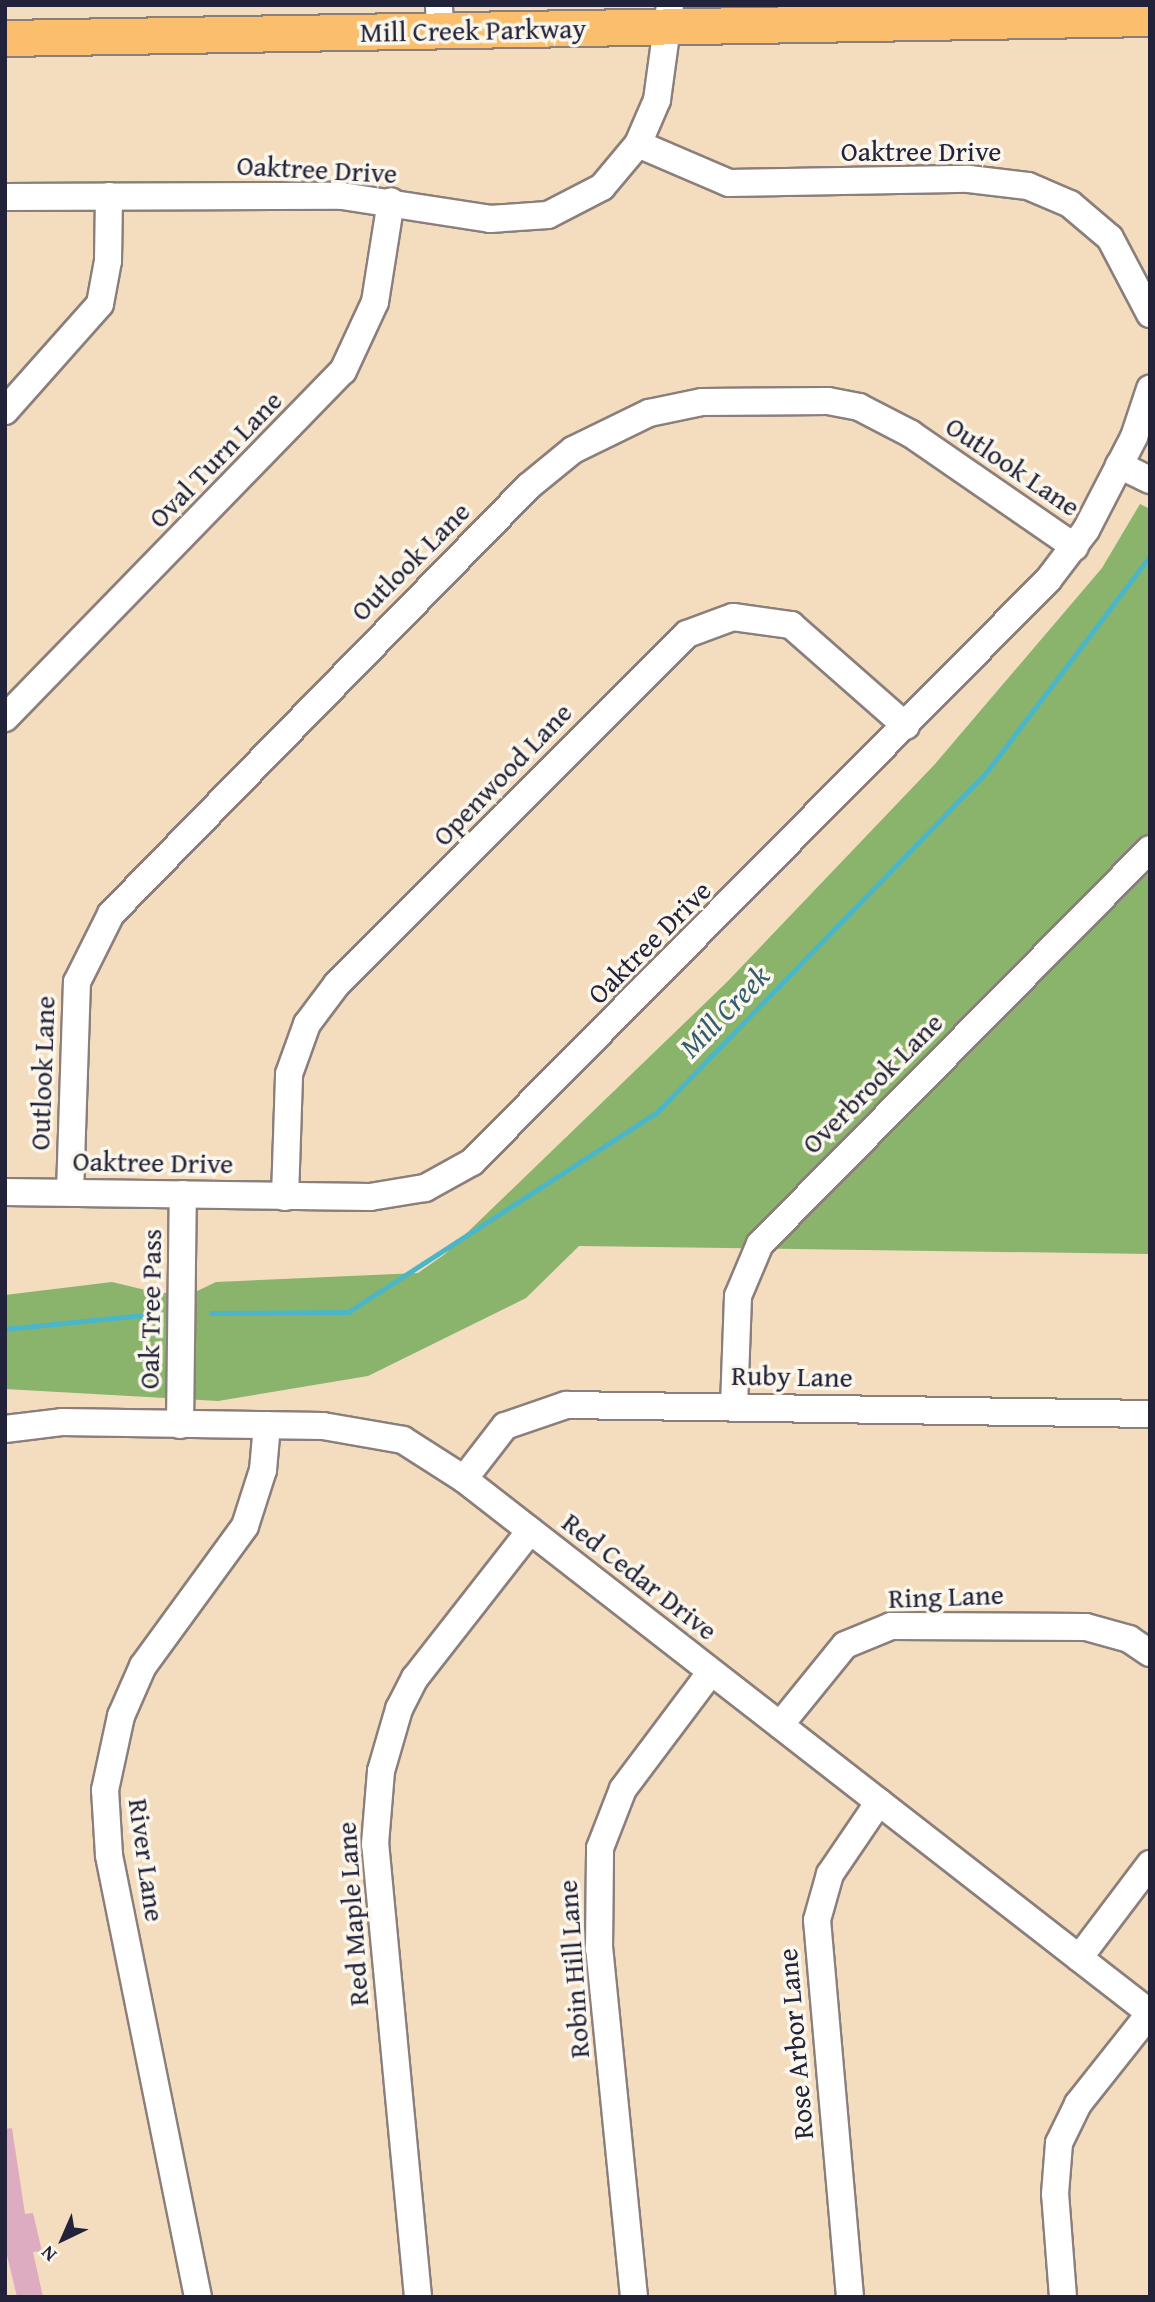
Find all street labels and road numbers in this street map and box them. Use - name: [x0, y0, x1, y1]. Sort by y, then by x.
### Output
- street label: Mill Creek Parkway: [360, 11, 586, 49]
- street label: Oaktree Drive: [841, 134, 1001, 168]
- street label: Oaktree Drive: [236, 148, 398, 190]
- street label: Oval Turn Lane: [141, 383, 289, 535]
- street label: Outlook Lane: [940, 409, 1086, 523]
- street label: Outlook Lane: [343, 494, 477, 628]
- street label: Openwood Lane: [425, 695, 579, 853]
- street label: Oaktree Drive: [580, 873, 718, 1011]
- street label: Outlook Lane: [23, 995, 61, 1151]
- street label: Overbrook Lane: [795, 1006, 949, 1160]
- street label: Oaktree Drive: [72, 1144, 234, 1180]
- street label: Oak Tree Pass: [132, 1229, 168, 1389]
- street label: Ruby Lane: [731, 1358, 853, 1394]
- street label: Red Cedar Drive: [556, 1505, 724, 1647]
- street label: Ring Lane: [888, 1577, 1004, 1615]
- street label: River Lane: [122, 1796, 172, 1924]
- street label: Red Maple Lane: [329, 1821, 375, 2007]
- street label: Robin Hill Lane: [550, 1879, 596, 2059]
- street label: Rose Arbor Lane: [770, 1947, 820, 2141]

